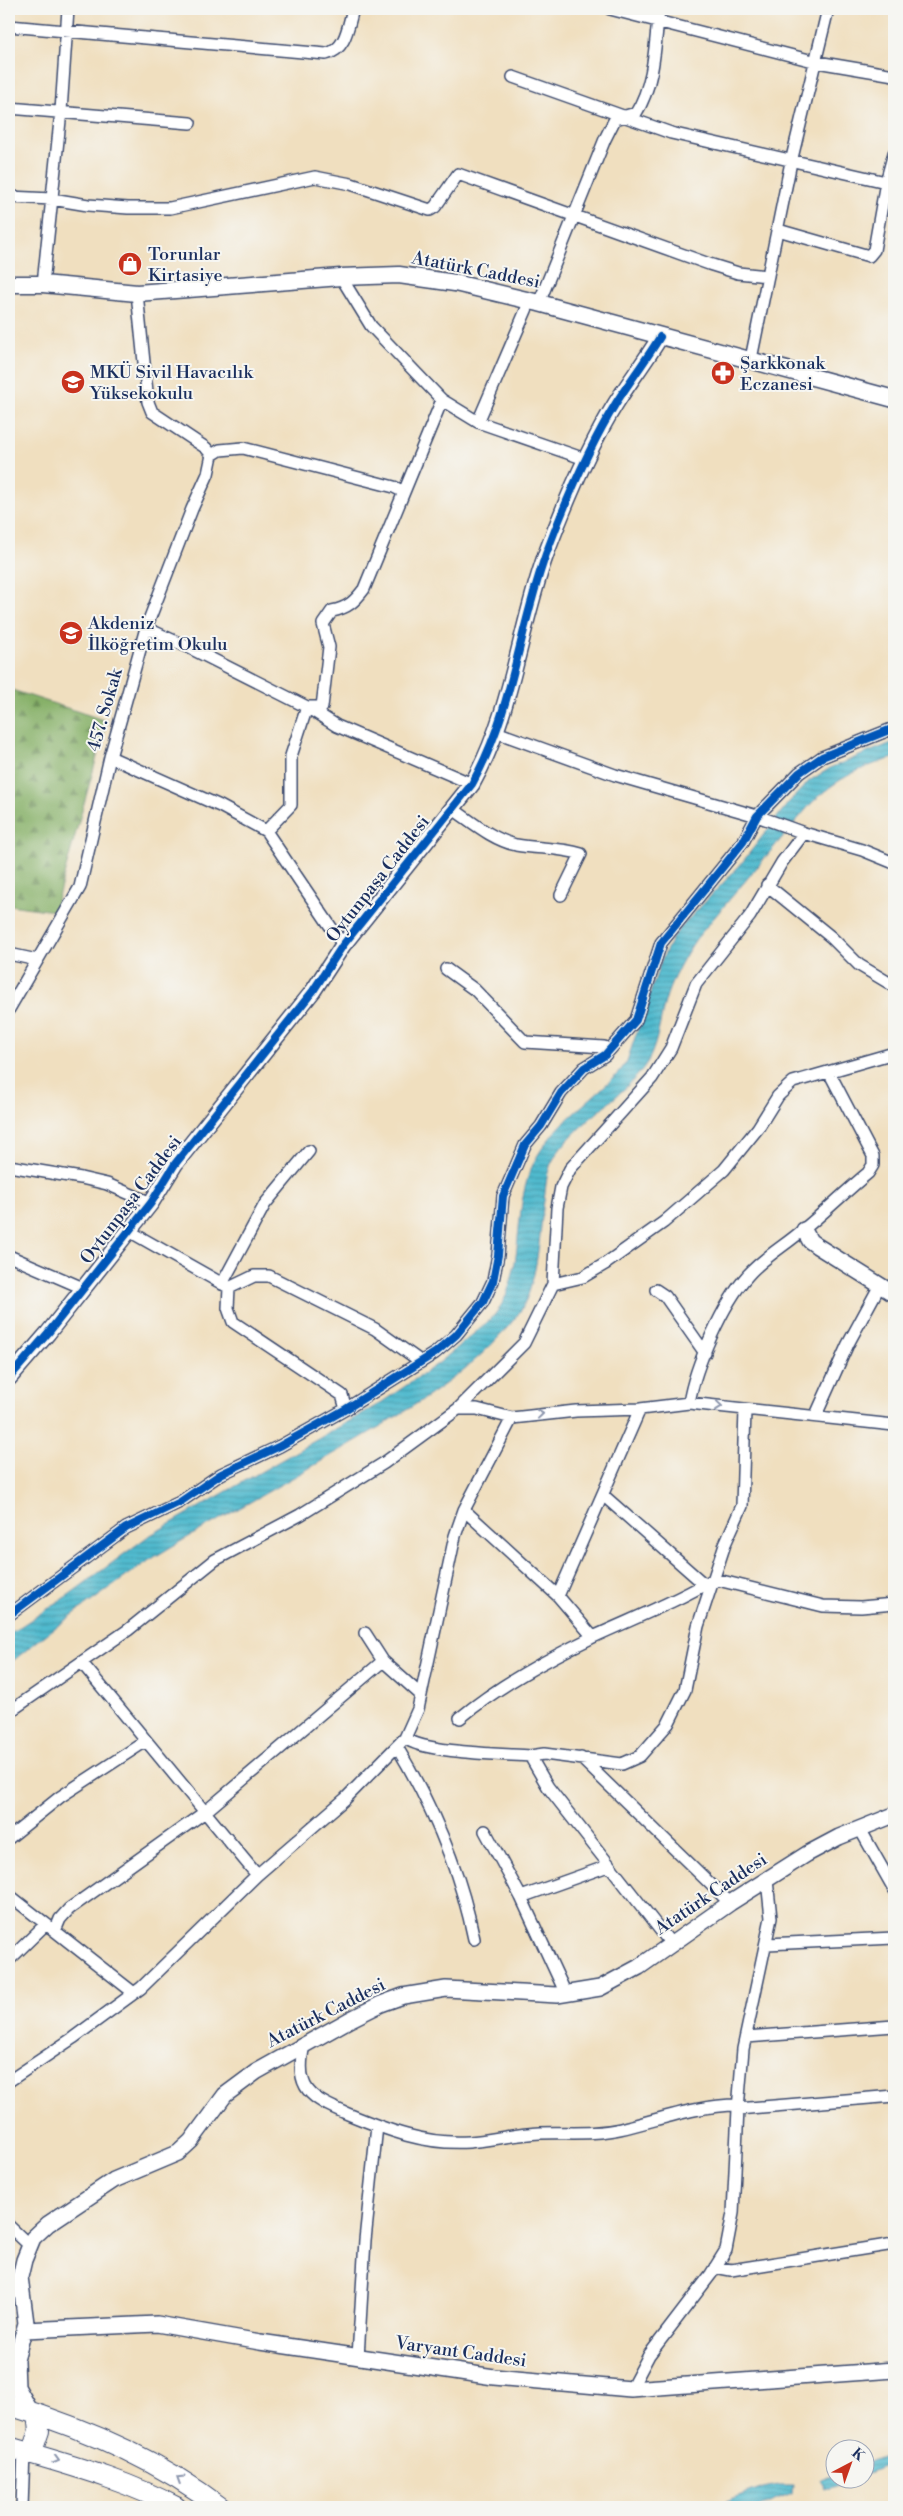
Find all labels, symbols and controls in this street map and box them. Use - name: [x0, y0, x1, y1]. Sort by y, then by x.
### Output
- place label: Torunlar Kirtasiye: [148, 243, 222, 287]
- street label: Atatürk Caddesi: [409, 246, 542, 294]
- shop icon: Torunlar Kirtasiye: [117, 251, 143, 277]
- place label: Şarkkonak Eczanesi: [740, 352, 827, 396]
- pharmacy icon: Şarkkonak Eczanesi: [710, 360, 736, 386]
- place label: MKÜ Sivil Havacılık Yüksekokulu: [89, 361, 254, 405]
- school or university icon: MKÜ Sivil Havacılık Yüksekokulu: [60, 369, 86, 395]
- place label: Akdeniz İlköğretim Okulu: [87, 612, 228, 656]
- school or university icon: Akdeniz İlköğretim Okulu: [58, 620, 84, 646]
- street label: 457. Sokak: [82, 664, 128, 754]
- street label: Oytunpaşa Caddesi: [321, 811, 435, 947]
- street label: Oytunpaşa Caddesi: [75, 1131, 187, 1269]
- one-way arrow: [716, 1400, 724, 1411]
- one-way arrow: [536, 1409, 544, 1420]
- street label: Atatürk Caddesi: [650, 1848, 771, 1941]
- street label: Atatürk Caddesi: [262, 1973, 389, 2053]
- street label: Varyant Caddesi: [393, 2331, 528, 2373]
- north arrow: [826, 2438, 876, 2488]
- text: K: [848, 2444, 869, 2466]
- one-way arrow: [51, 2454, 59, 2464]
- one-way arrow: [176, 2476, 185, 2486]

